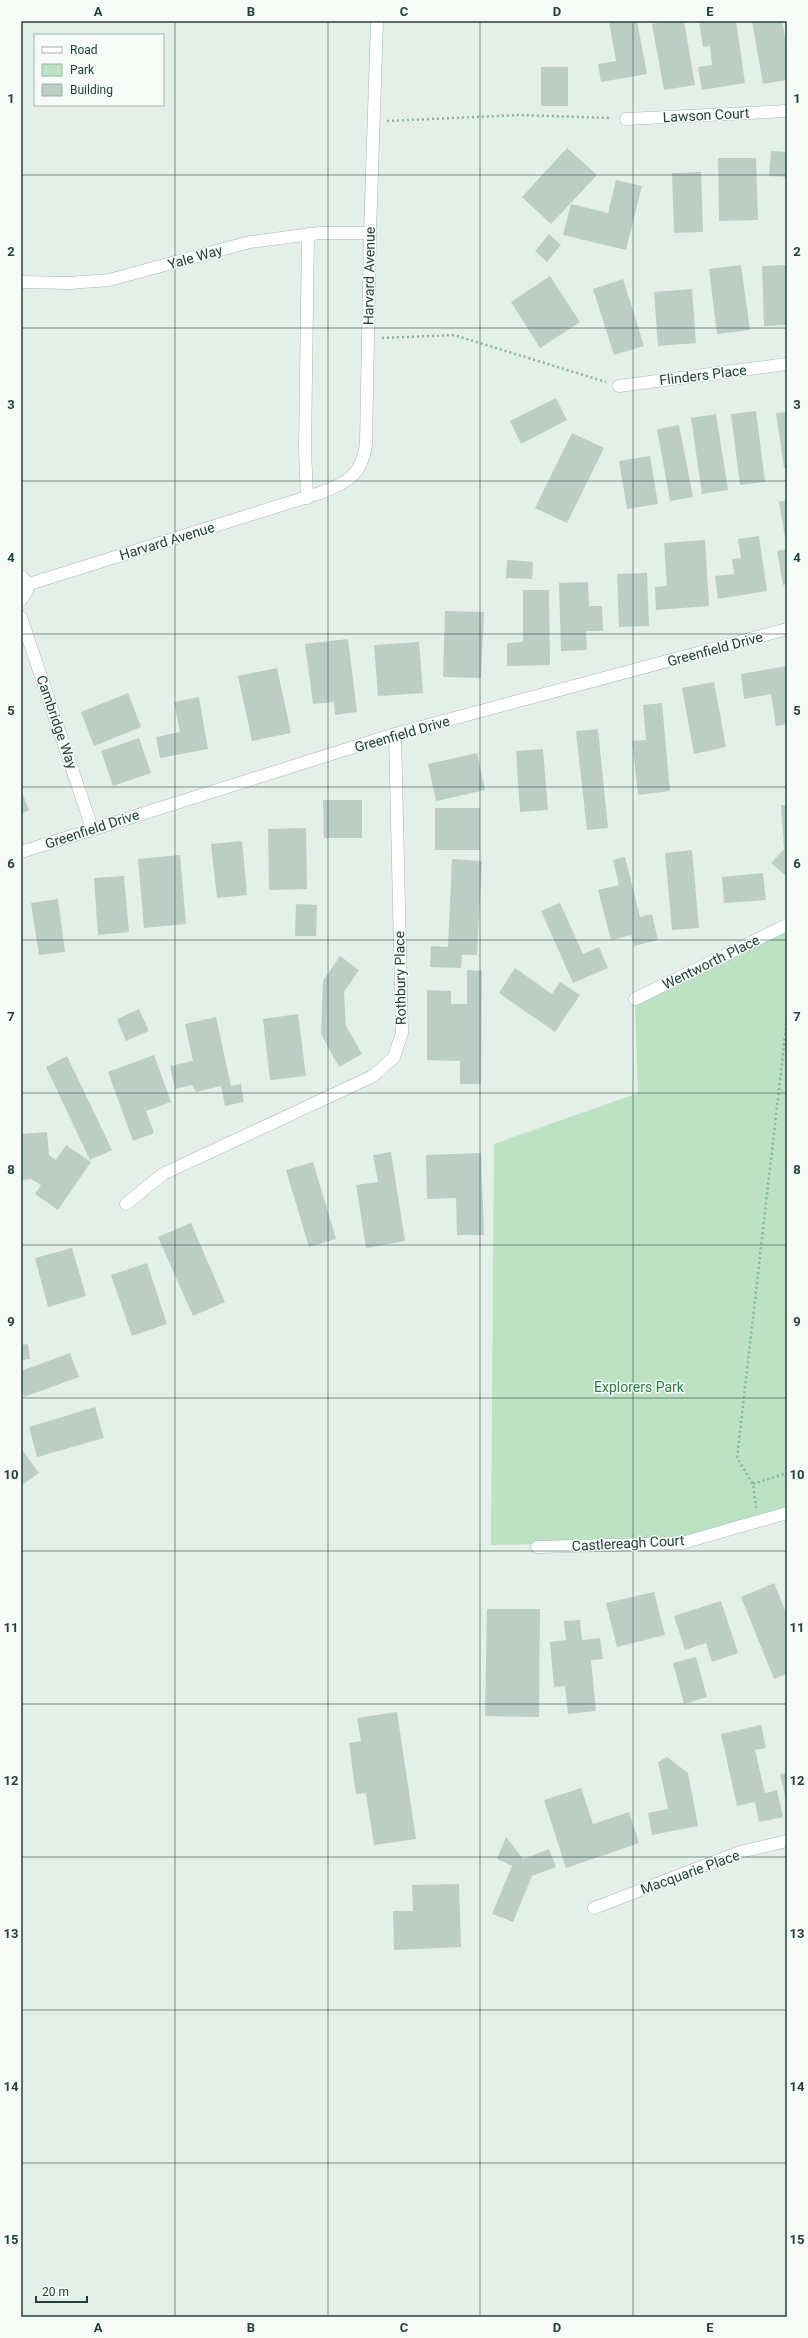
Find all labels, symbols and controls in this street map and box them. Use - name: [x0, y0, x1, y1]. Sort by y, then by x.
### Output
- text: A: [94, 4, 103, 19]
- text: B: [247, 4, 255, 19]
- text: C: [400, 4, 409, 19]
- text: D: [553, 4, 561, 19]
- text: E: [706, 4, 714, 19]
- legend: [34, 34, 164, 106]
- text: Road: [70, 43, 98, 57]
- text: Park: [70, 63, 95, 77]
- text: Building: [70, 83, 113, 97]
- text: 1: [7, 91, 15, 106]
- text: 1: [793, 91, 801, 106]
- street label: Lawson Court: [662, 105, 750, 125]
- street label: Harvard Avenue: [360, 227, 378, 325]
- street label: Yale Way: [166, 241, 225, 272]
- text: 2: [7, 244, 15, 259]
- text: 2: [793, 244, 801, 259]
- street label: Flinders Place: [659, 362, 747, 388]
- text: 3: [7, 397, 15, 412]
- text: 3: [793, 397, 801, 412]
- street label: Harvard Avenue: [118, 519, 216, 563]
- text: 4: [7, 550, 15, 565]
- text: 4: [793, 550, 801, 565]
- street label: Greenfield Drive: [666, 629, 764, 669]
- street label: Cambridge Way: [33, 673, 81, 771]
- text: 5: [7, 703, 15, 718]
- text: 5: [793, 703, 801, 718]
- street label: Greenfield Drive: [353, 713, 451, 755]
- street label: Greenfield Drive: [43, 806, 141, 852]
- text: 6: [7, 856, 15, 871]
- text: 6: [793, 856, 801, 871]
- street label: Rothbury Place: [391, 931, 409, 1025]
- street label: Wentworth Place: [660, 932, 762, 992]
- text: 7: [7, 1009, 15, 1024]
- text: 7: [793, 1009, 801, 1024]
- text: 8: [7, 1162, 15, 1177]
- text: 8: [793, 1162, 801, 1177]
- text: 9: [7, 1314, 15, 1329]
- text: 9: [793, 1314, 801, 1329]
- park label: Explorers Park: [594, 1379, 685, 1395]
- text: 10: [4, 1467, 18, 1482]
- text: 10: [790, 1467, 804, 1482]
- street label: Castlereagh Court: [571, 1532, 685, 1554]
- text: 11: [4, 1620, 18, 1635]
- text: 11: [790, 1620, 804, 1635]
- text: 12: [4, 1773, 18, 1788]
- text: 12: [790, 1773, 804, 1788]
- street label: Macquarie Place: [638, 1847, 742, 1897]
- text: 13: [4, 1926, 18, 1941]
- text: 13: [790, 1926, 804, 1941]
- text: 14: [4, 2079, 19, 2094]
- text: 14: [790, 2079, 805, 2094]
- text: 15: [4, 2232, 18, 2247]
- text: 15: [790, 2232, 804, 2247]
- scale bar: [36, 2278, 87, 2304]
- text: 20 m: [42, 2285, 69, 2299]
- text: A: [94, 2320, 103, 2335]
- text: B: [247, 2320, 255, 2335]
- text: C: [400, 2320, 409, 2335]
- text: D: [553, 2320, 561, 2335]
- text: E: [706, 2320, 714, 2335]

